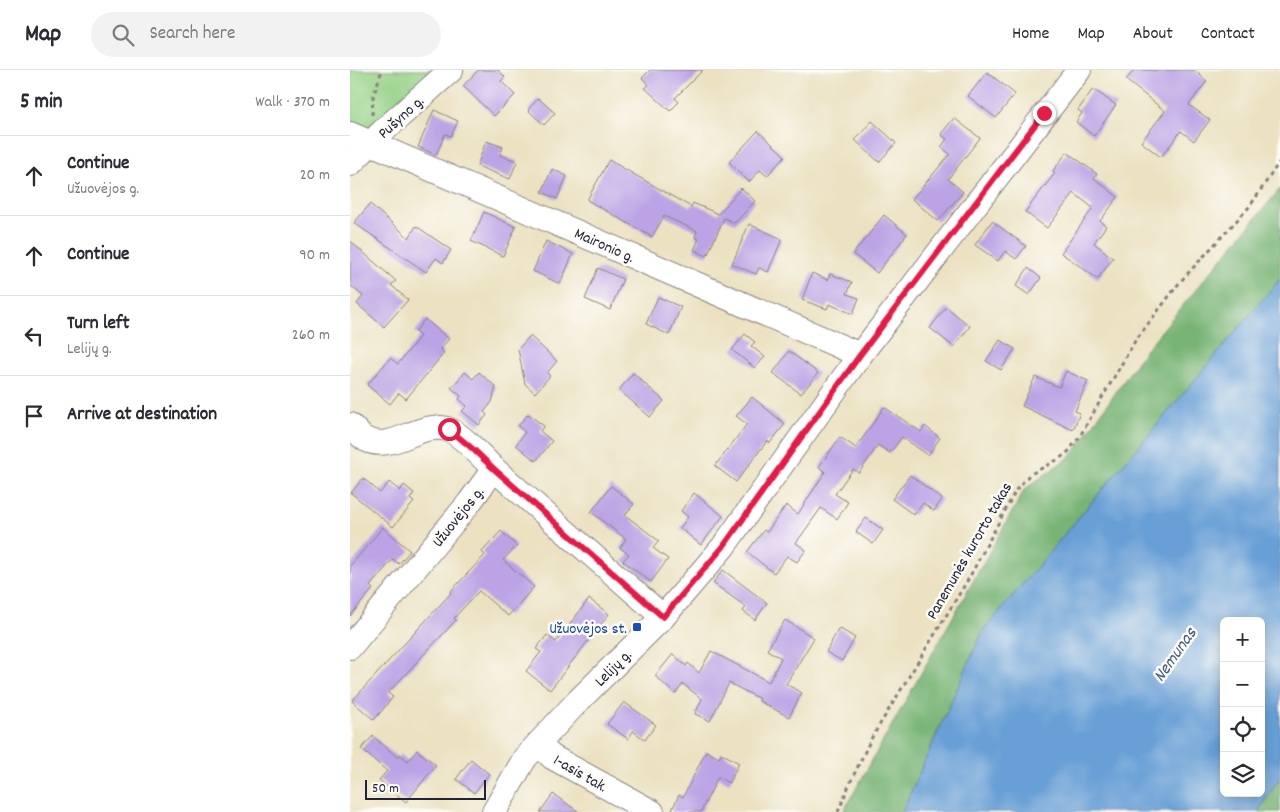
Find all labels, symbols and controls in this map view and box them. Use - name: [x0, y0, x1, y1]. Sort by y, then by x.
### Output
- search box: [91, 12, 441, 57]
- text: Map: [25, 18, 61, 52]
- icon: search: [109, 21, 137, 49]
- text: Search here: [149, 21, 235, 48]
- text: Home: [1012, 22, 1049, 47]
- text: Map: [1077, 22, 1105, 47]
- text: About: [1133, 22, 1173, 47]
- text: Contact: [1201, 22, 1255, 47]
- text: 5 min: [20, 88, 63, 118]
- text: Walk · 370 m: [255, 91, 330, 114]
- street label: Pušyno g.: [373, 91, 430, 145]
- route end: [1033, 102, 1056, 125]
- text: Continue: [67, 151, 129, 178]
- icon: ahead: [20, 162, 48, 190]
- text: 20 m: [300, 164, 330, 187]
- text: Užuovėjos g.: [67, 178, 139, 201]
- street label: Maironio g.: [570, 223, 638, 270]
- icon: ahead: [20, 242, 48, 270]
- text: Continue: [67, 242, 129, 269]
- text: 90 m: [299, 244, 330, 267]
- text: Turn left: [67, 311, 130, 338]
- icon: left: [20, 322, 48, 350]
- text: 260 m: [292, 324, 330, 347]
- text: Lelijų g.: [67, 338, 112, 361]
- icon: arrive: [20, 402, 48, 430]
- text: Arrive at destination: [67, 402, 217, 429]
- route start: [438, 418, 461, 441]
- street label: Panemunės kurorto takas: [921, 478, 1019, 624]
- street label: Užuovėjos g.: [427, 482, 491, 553]
- map controls: [1220, 617, 1265, 797]
- button: +: [1220, 617, 1265, 662]
- place label: Užuovėjos st.: [549, 618, 627, 641]
- marker: Užuovėjos st.: [631, 621, 643, 633]
- water label: Nemunas: [1148, 623, 1204, 688]
- street label: Lelijų g.: [590, 645, 638, 693]
- button: −: [1220, 662, 1265, 707]
- button: locate: [1220, 707, 1265, 752]
- street label: 1-asis tak.: [548, 749, 611, 799]
- button: layers: [1220, 752, 1265, 797]
- scale bar: [365, 777, 486, 800]
- text: 50 m: [372, 779, 399, 799]

